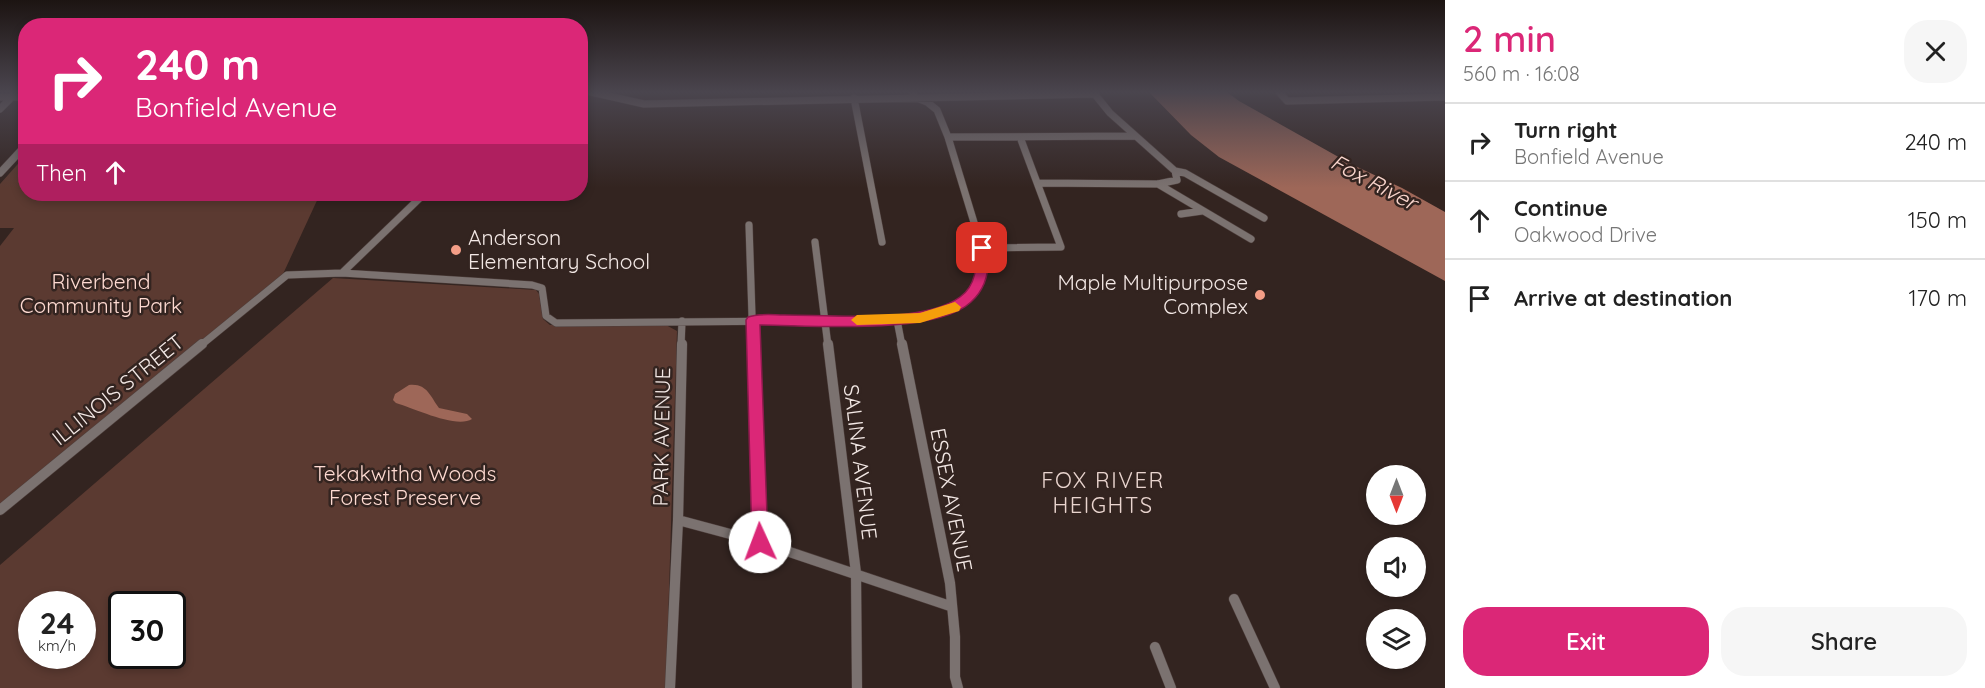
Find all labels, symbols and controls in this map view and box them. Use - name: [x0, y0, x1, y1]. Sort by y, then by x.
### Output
- text: 2 min: [1463, 16, 1556, 61]
- button: close: [1904, 20, 1967, 83]
- text: 240 m: [135, 38, 260, 91]
- icon: right: [36, 42, 114, 120]
- text: 560 m · 16:08: [1463, 61, 1580, 86]
- text: Bonfield Avenue: [135, 90, 337, 124]
- text: Turn right: [1514, 116, 1618, 144]
- icon: right: [1463, 126, 1496, 159]
- text: 240 m: [1904, 128, 1967, 156]
- text: Bonfield Avenue: [1514, 144, 1664, 169]
- water label: Fox River: [1326, 148, 1424, 218]
- icon: ahead: [99, 156, 132, 189]
- text: Then: [36, 159, 87, 187]
- text: Continue: [1514, 194, 1608, 222]
- icon: ahead: [1463, 204, 1496, 237]
- text: 150 m: [1908, 206, 1967, 234]
- pin: [956, 222, 1007, 273]
- text: Oakwood Drive: [1514, 222, 1657, 247]
- place label: Anderson Elementary School: [468, 224, 650, 274]
- icon: arrive: [965, 231, 998, 264]
- marker: Anderson Elementary School: [449, 243, 463, 257]
- park label: Riverbend Community Park: [20, 268, 182, 318]
- place label: Maple Multipurpose Complex: [1057, 269, 1248, 319]
- icon: arrive: [1463, 282, 1496, 315]
- text: Arrive at destination: [1514, 284, 1732, 312]
- text: 170 m: [1908, 284, 1967, 312]
- marker: Maple Multipurpose Complex: [1253, 288, 1267, 302]
- street label: ILLINOIS STREET: [46, 328, 189, 450]
- street label: PARK AVENUE: [647, 367, 675, 507]
- street label: SALINA AVENUE: [839, 383, 883, 541]
- street label: ESSEX AVENUE: [925, 426, 979, 574]
- park label: Tekakwitha Woods Forest Preserve: [314, 460, 496, 510]
- north arrow: [1366, 465, 1426, 525]
- map controls: [1366, 465, 1426, 669]
- district label: FOX RIVER HEIGHTS: [1041, 466, 1165, 519]
- position arrow: [728, 510, 792, 574]
- button: sound: [1366, 537, 1426, 597]
- speed limit sign: 30: [108, 591, 186, 669]
- text: 24: [40, 604, 74, 642]
- button: Exit: [1463, 607, 1709, 676]
- button: Share: [1721, 607, 1967, 676]
- button: layers: [1366, 609, 1426, 669]
- text: km/h: [38, 636, 76, 655]

